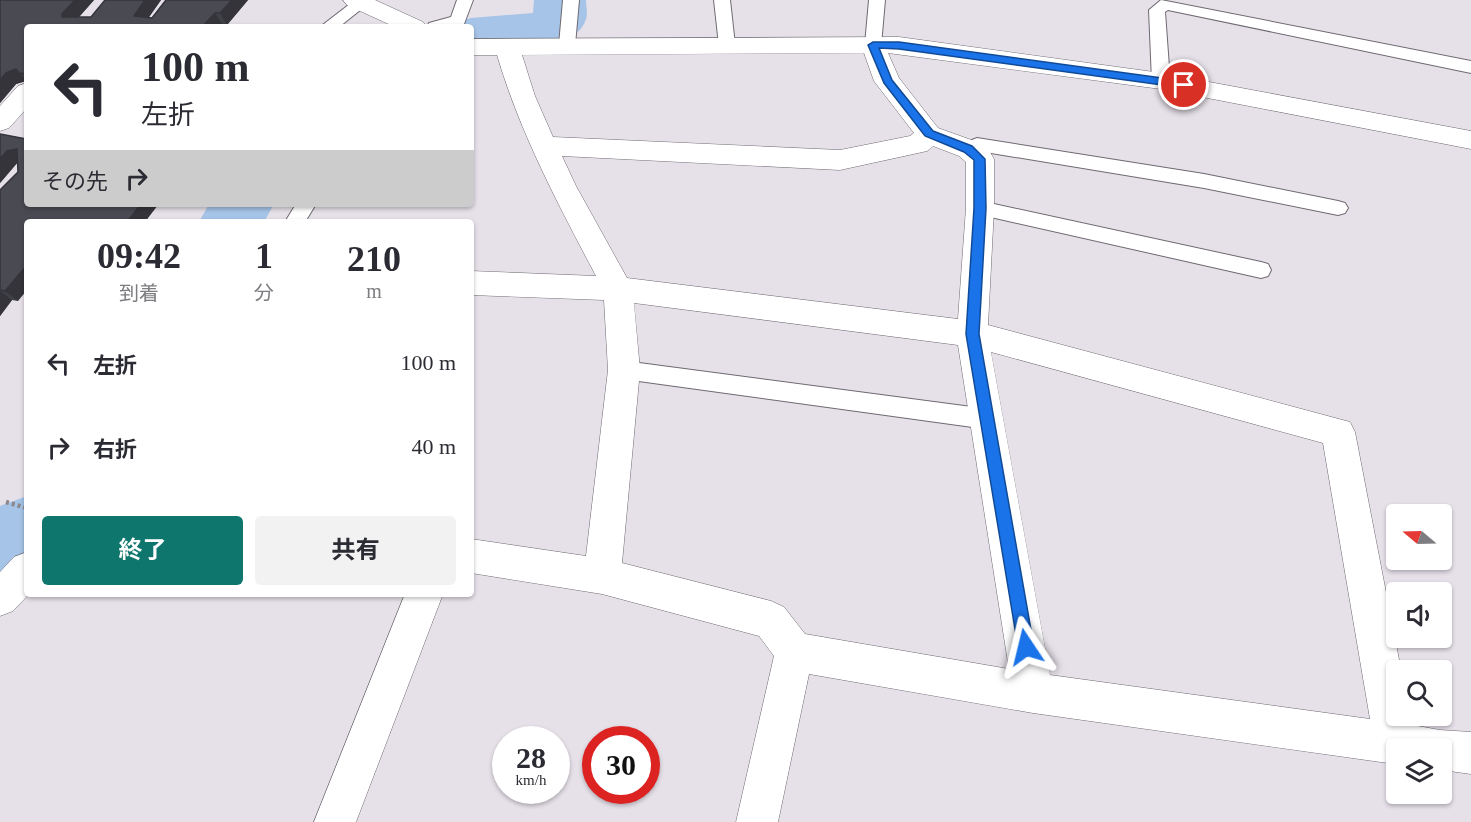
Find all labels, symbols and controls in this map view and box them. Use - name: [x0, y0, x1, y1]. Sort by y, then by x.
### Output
- text: 100 m: [141, 44, 250, 90]
- icon: left: [42, 48, 120, 126]
- pin: [1158, 59, 1209, 110]
- icon: arrive: [1167, 68, 1200, 101]
- text: 左折: [141, 100, 195, 130]
- icon: right: [120, 162, 153, 195]
- text: その先: [42, 169, 108, 194]
- text: 09:42: [97, 236, 181, 276]
- text: 1: [255, 236, 273, 276]
- text: 210: [347, 239, 401, 279]
- text: m: [366, 280, 382, 302]
- text: 到着: [119, 282, 159, 304]
- text: 分: [254, 282, 274, 304]
- icon: left: [42, 347, 75, 380]
- text: 100 m: [400, 350, 456, 375]
- text: 左折: [93, 353, 137, 378]
- icon: right: [42, 431, 75, 464]
- text: 40 m: [411, 434, 456, 459]
- text: 右折: [93, 437, 137, 462]
- north arrow: [1386, 504, 1452, 570]
- map controls: [1386, 504, 1452, 804]
- button: 終了: [42, 516, 243, 585]
- button: 共有: [255, 516, 456, 585]
- button: sound: [1386, 582, 1452, 648]
- position arrow: [994, 615, 1058, 679]
- button: search: [1386, 660, 1452, 726]
- speed limit sign: 30: [582, 726, 660, 804]
- button: layers: [1386, 738, 1452, 804]
- text: 28: [516, 741, 546, 774]
- text: km/h: [516, 772, 546, 788]

